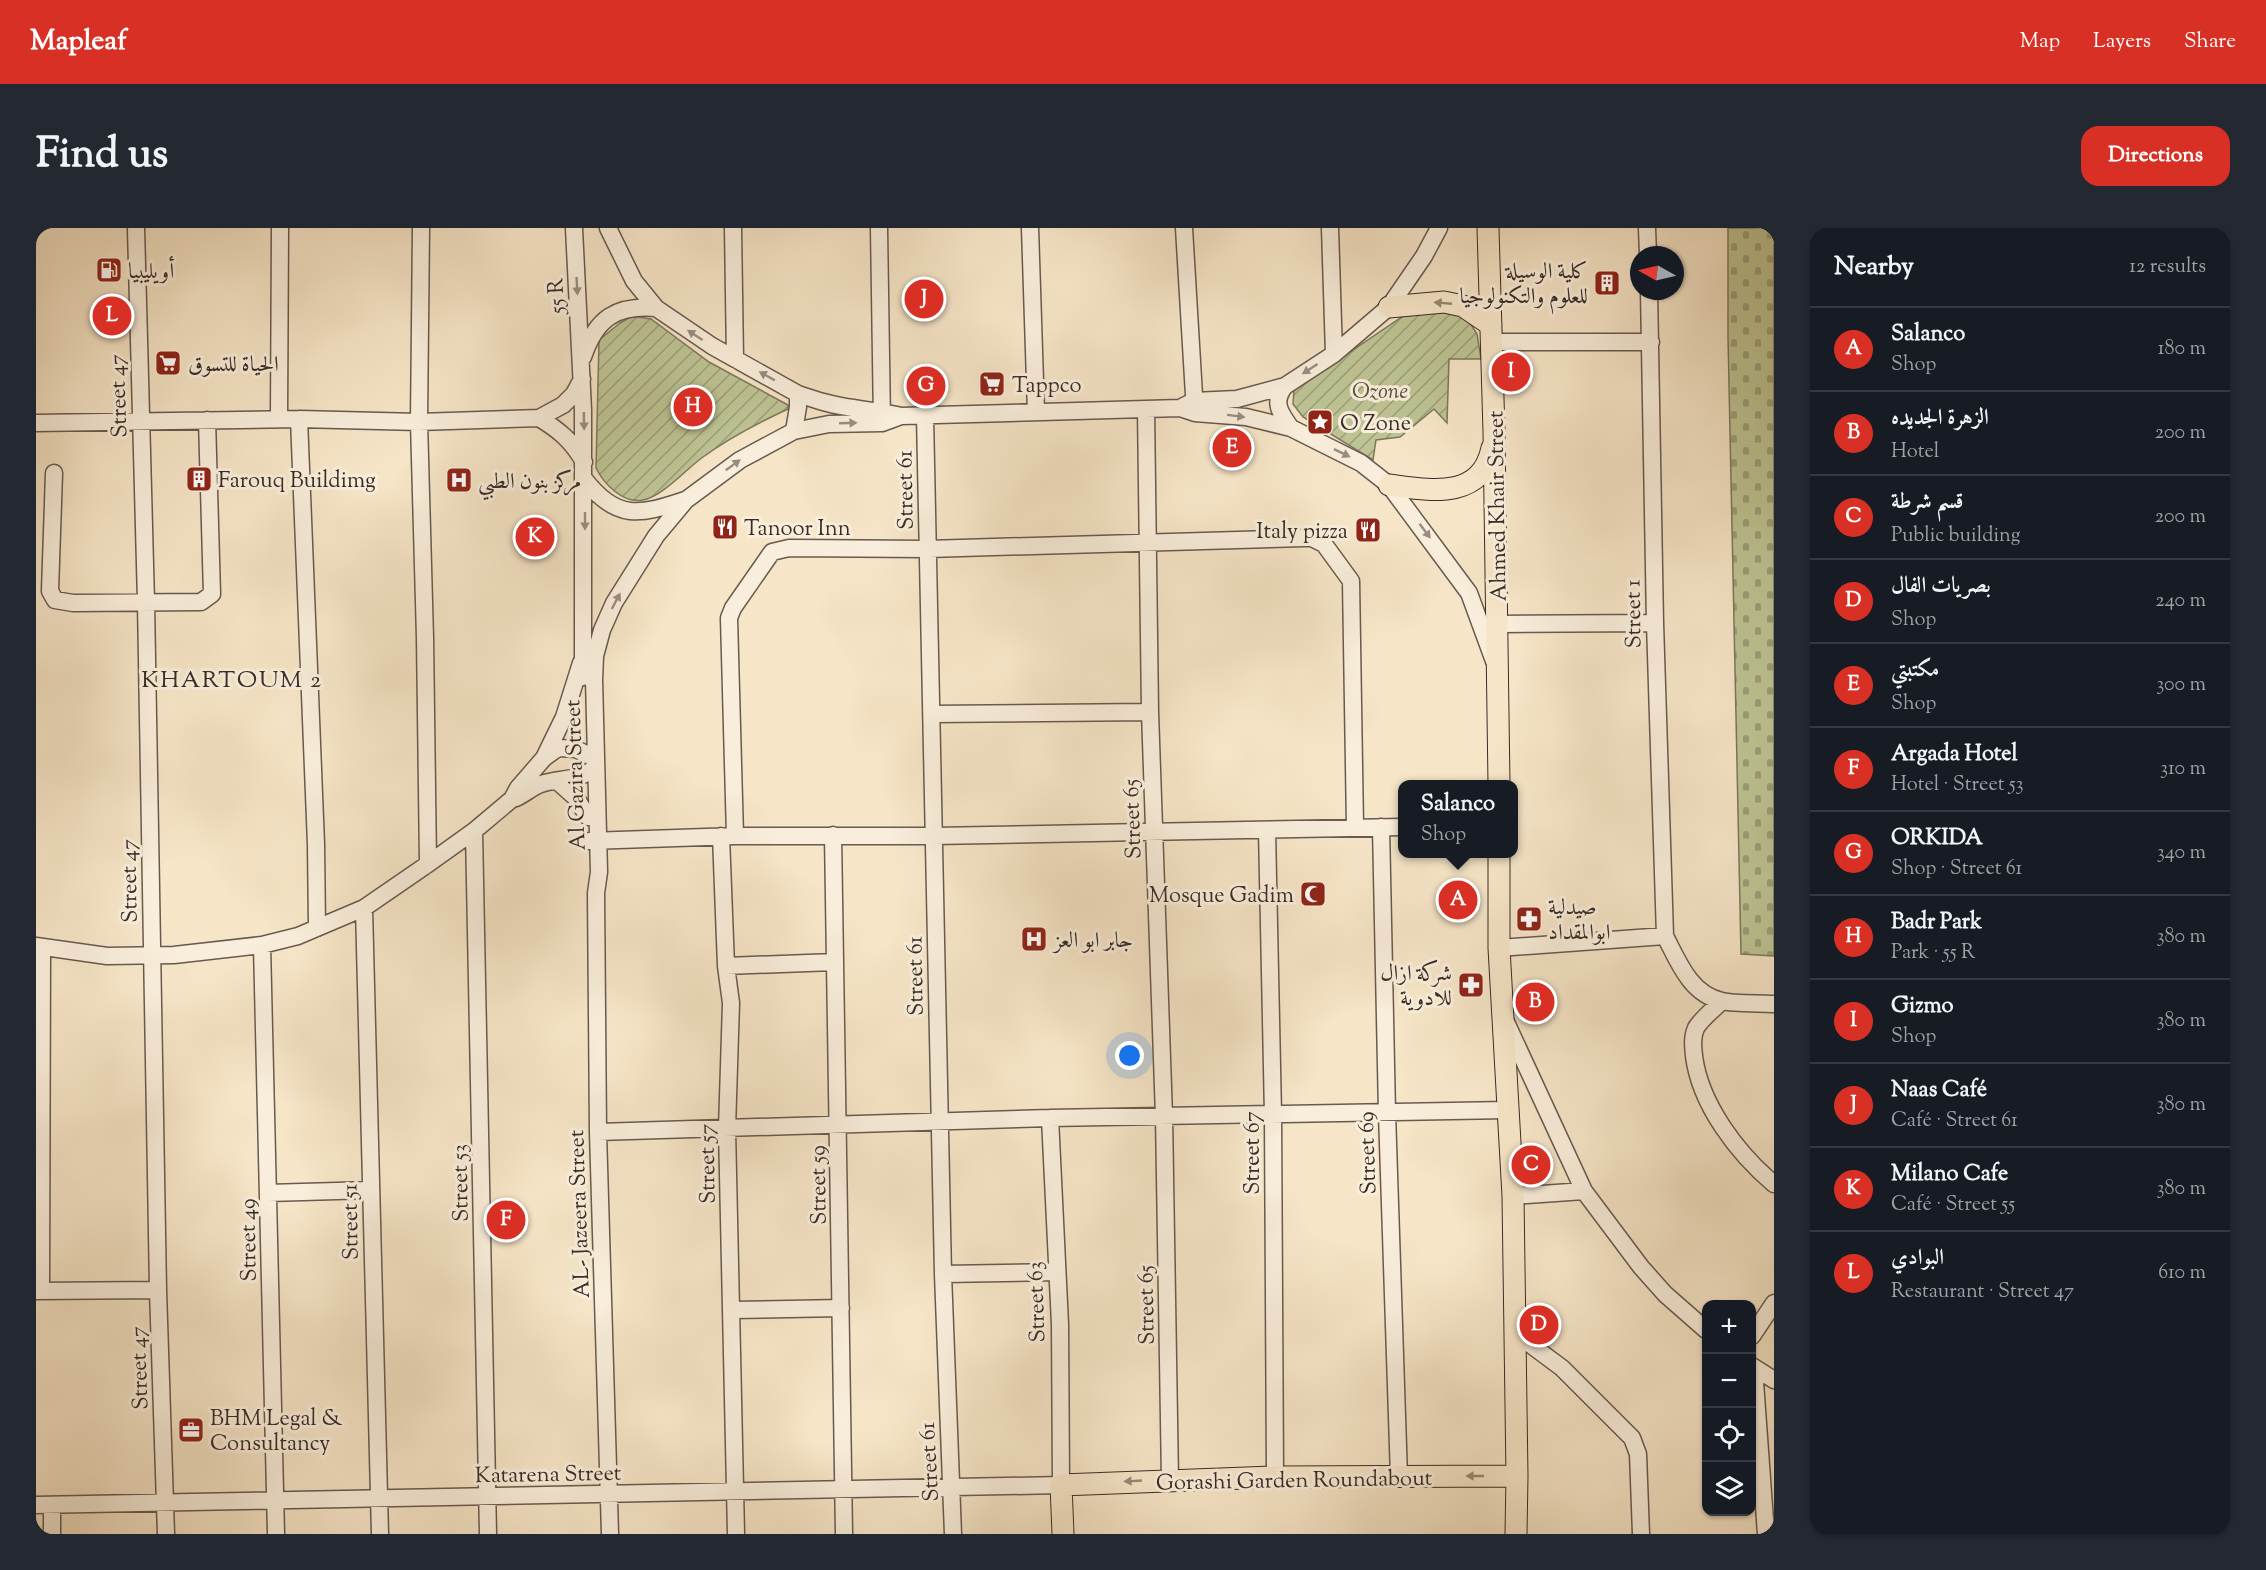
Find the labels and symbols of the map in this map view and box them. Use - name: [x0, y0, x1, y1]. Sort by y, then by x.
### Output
- north arrow: [1630, 246, 1684, 300]
- fuel station icon: أويليبيا: [94, 255, 124, 285]
- place label: أويليبيا: [128, 255, 175, 289]
- place label: كلية الوسيلة للعلوم والتكنولوجيا: [1459, 257, 1588, 315]
- building icon: كلية الوسيلة للعلوم والتكنولوجيا: [1592, 268, 1622, 298]
- pin: J: [904, 276, 944, 322]
- street label: 55 R: [541, 277, 575, 317]
- one-way arrow: [573, 277, 582, 296]
- pin: L: [92, 294, 132, 338]
- one-way arrow: [1433, 298, 1452, 308]
- one-way arrow: [687, 329, 703, 340]
- supermarket icon: الحياة للتسوق: [153, 348, 183, 378]
- place label: الحياة للتسوق: [188, 350, 279, 382]
- pin: I: [1492, 350, 1530, 394]
- street label: Street 47: [103, 354, 137, 438]
- pin: G: [906, 364, 946, 408]
- one-way arrow: [1302, 364, 1318, 375]
- supermarket icon: Tappco: [977, 369, 1007, 399]
- one-way arrow: [758, 371, 775, 381]
- place label: Tappco: [1012, 371, 1082, 403]
- park label: Ozone: [1352, 377, 1408, 409]
- pin: H: [674, 384, 712, 429]
- place icon: O Zone: [1305, 407, 1335, 437]
- place label: O Zone: [1340, 409, 1411, 441]
- street label: Ahmed Khair Street: [1481, 410, 1517, 602]
- one-way arrow: [1226, 411, 1245, 421]
- one-way arrow: [579, 412, 588, 431]
- one-way arrow: [838, 418, 857, 427]
- pin: E: [1212, 426, 1252, 470]
- street label: Street 61: [890, 449, 924, 530]
- one-way arrow: [1333, 449, 1350, 458]
- one-way arrow: [724, 459, 740, 471]
- building icon: Farouq Buildimg: [184, 464, 214, 494]
- hospital icon: مركز بنون الطبي: [444, 465, 474, 495]
- place label: Farouq Buildimg: [218, 466, 376, 498]
- place label: مركز بنون الطبي: [478, 467, 581, 501]
- one-way arrow: [580, 512, 589, 531]
- restaurant icon: Tanoor Inn: [710, 512, 740, 542]
- pin: K: [516, 514, 554, 560]
- place label: Tanoor Inn: [744, 514, 851, 546]
- restaurant icon: Italy pizza: [1353, 515, 1383, 545]
- place label: Italy pizza: [1256, 517, 1348, 549]
- one-way arrow: [1419, 523, 1431, 539]
- street label: Street 1: [1618, 579, 1652, 649]
- one-way arrow: [611, 593, 621, 610]
- district label: KHARTOUM 2: [141, 664, 323, 698]
- street label: Al Gazira Street: [558, 698, 596, 851]
- street label: Street 65: [1117, 778, 1151, 859]
- street label: Street 47: [114, 839, 148, 923]
- pin: A: [1438, 878, 1478, 922]
- mosque icon: Mosque Gadim: [1298, 879, 1328, 909]
- place label: Mosque Gadim: [1149, 881, 1294, 913]
- place label: صيدلية ابوالمقداد: [1548, 893, 1610, 950]
- pharmacy icon: صيدلية ابوالمقداد: [1514, 904, 1544, 934]
- hospital icon: جابر ابو العز: [1019, 924, 1049, 954]
- place label: جابر ابو العز: [1052, 926, 1133, 958]
- street label: Street 61: [900, 935, 934, 1016]
- place label: شركة ازال للادوية: [1380, 959, 1452, 1016]
- pharmacy icon: شركة ازال للادوية: [1456, 970, 1486, 1000]
- pin: B: [1516, 980, 1554, 1024]
- your location: [1115, 1041, 1144, 1070]
- street label: Street 67: [1238, 1111, 1270, 1195]
- street label: Street 69: [1352, 1111, 1386, 1195]
- street label: Street 57: [692, 1124, 726, 1204]
- street label: AL- Jazeera Street: [562, 1129, 600, 1299]
- pin: C: [1512, 1142, 1550, 1188]
- street label: Street 53: [445, 1144, 479, 1222]
- street label: Street 59: [803, 1145, 837, 1225]
- street label: Street 51: [335, 1183, 369, 1260]
- street label: Street 49: [233, 1198, 267, 1282]
- pin: F: [486, 1198, 526, 1242]
- street label: Street 63: [1021, 1261, 1055, 1343]
- street label: Street 65: [1131, 1264, 1165, 1345]
- pin: D: [1520, 1302, 1558, 1348]
- street label: Street 47: [124, 1326, 158, 1410]
- place label: BHM Legal & Consultancy: [210, 1404, 342, 1461]
- office icon: BHM Legal & Consultancy: [176, 1415, 206, 1445]
- street label: Street 61: [913, 1421, 949, 1502]
- street label: Katarena Street: [475, 1459, 622, 1493]
- street label: Gorashi Garden Roundabout: [1156, 1464, 1433, 1500]
- one-way arrow: [1465, 1471, 1484, 1481]
- one-way arrow: [1123, 1477, 1142, 1486]

